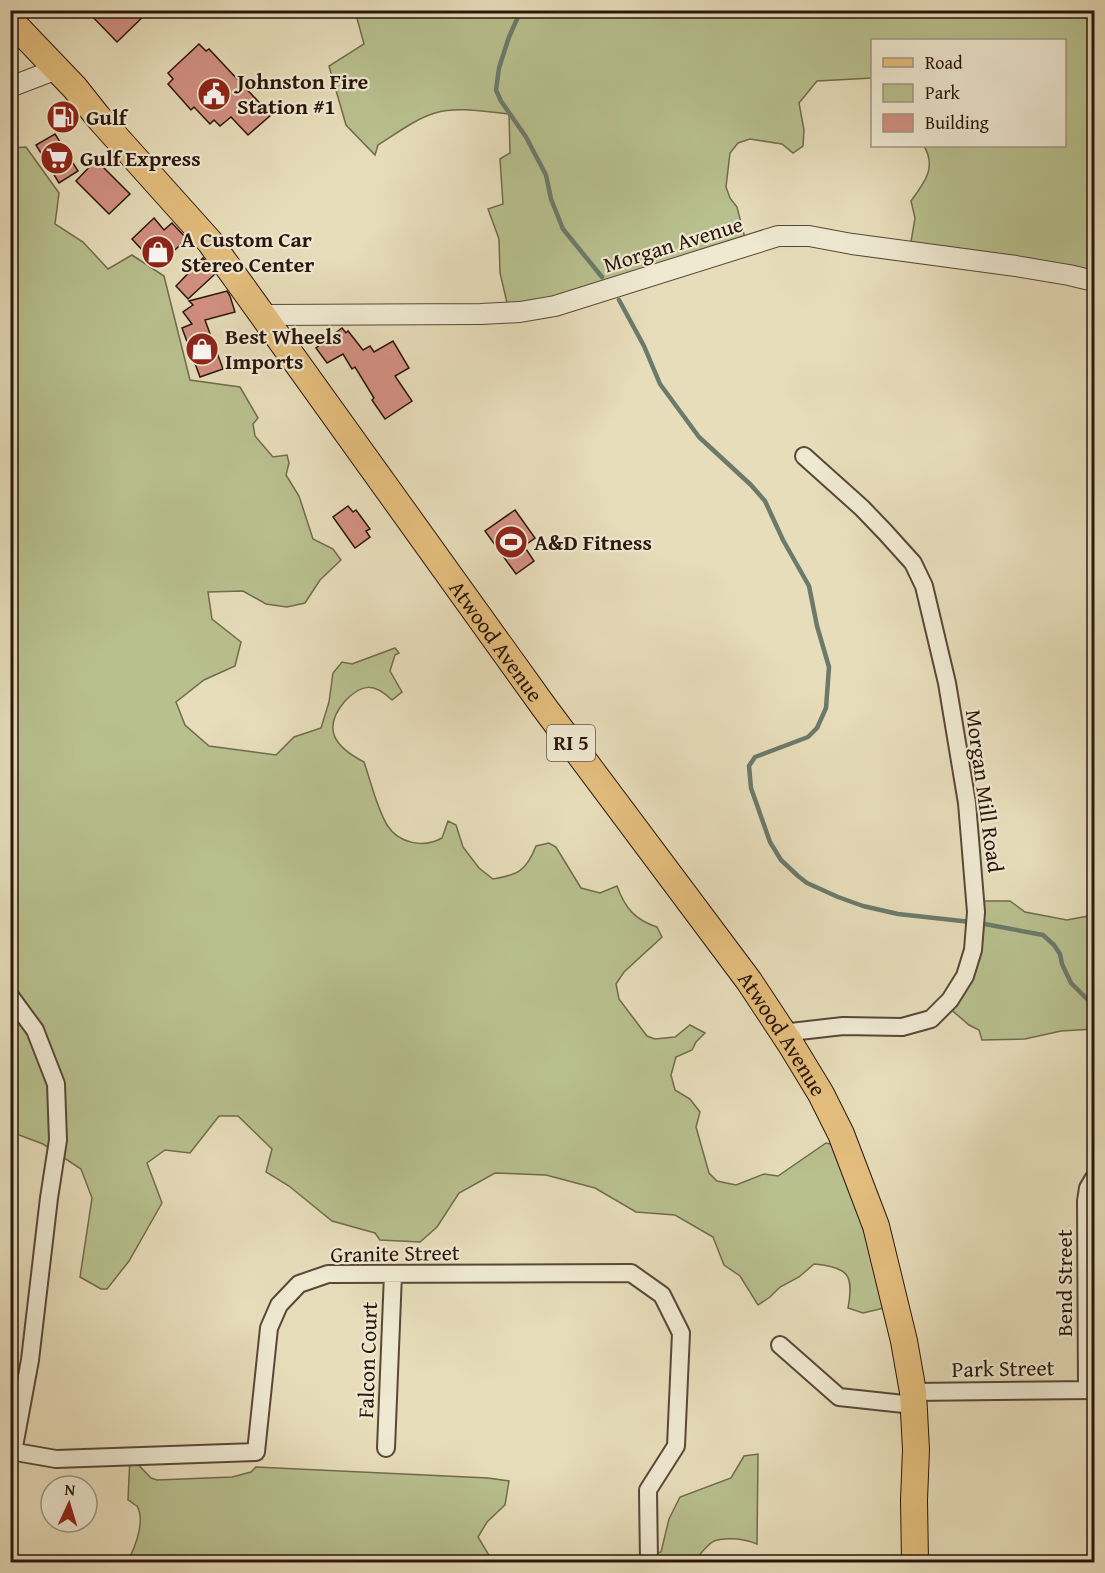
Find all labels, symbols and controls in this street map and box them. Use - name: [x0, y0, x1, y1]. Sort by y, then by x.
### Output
- legend: [871, 39, 1066, 147]
- text: Road: [925, 49, 963, 76]
- place label: Johnston Fire Station #1: [233, 65, 369, 122]
- public building icon: Johnston Fire Station #1: [196, 76, 232, 112]
- text: Park: [925, 79, 961, 106]
- fuel station icon: Gulf: [45, 99, 81, 135]
- place label: Gulf: [86, 101, 129, 133]
- text: Building: [925, 109, 989, 136]
- supermarket icon: Gulf Express: [39, 140, 75, 176]
- place label: Gulf Express: [80, 142, 201, 174]
- street label: Morgan Avenue: [599, 208, 747, 280]
- place label: A Custom Car Stereo Center: [181, 223, 314, 280]
- shop icon: A Custom Car Stereo Center: [140, 234, 176, 270]
- place label: Best Wheels Imports: [225, 320, 342, 377]
- shop icon: Best Wheels Imports: [184, 331, 220, 367]
- sports icon: A&D Fitness: [493, 524, 529, 560]
- place label: A&D Fitness: [534, 526, 652, 558]
- street label: Atwood Avenue: [442, 573, 551, 708]
- street label: Morgan Mill Road: [958, 707, 1012, 875]
- road number: RI 5: [547, 725, 595, 761]
- street label: Atwood Avenue: [731, 964, 835, 1102]
- street label: Bend Street: [1048, 1229, 1080, 1337]
- street label: Granite Street: [330, 1236, 460, 1270]
- street label: Falcon Court: [349, 1301, 385, 1419]
- street label: Park Street: [951, 1351, 1055, 1385]
- north arrow: [39, 1474, 99, 1534]
- text: N: [64, 1477, 77, 1501]

